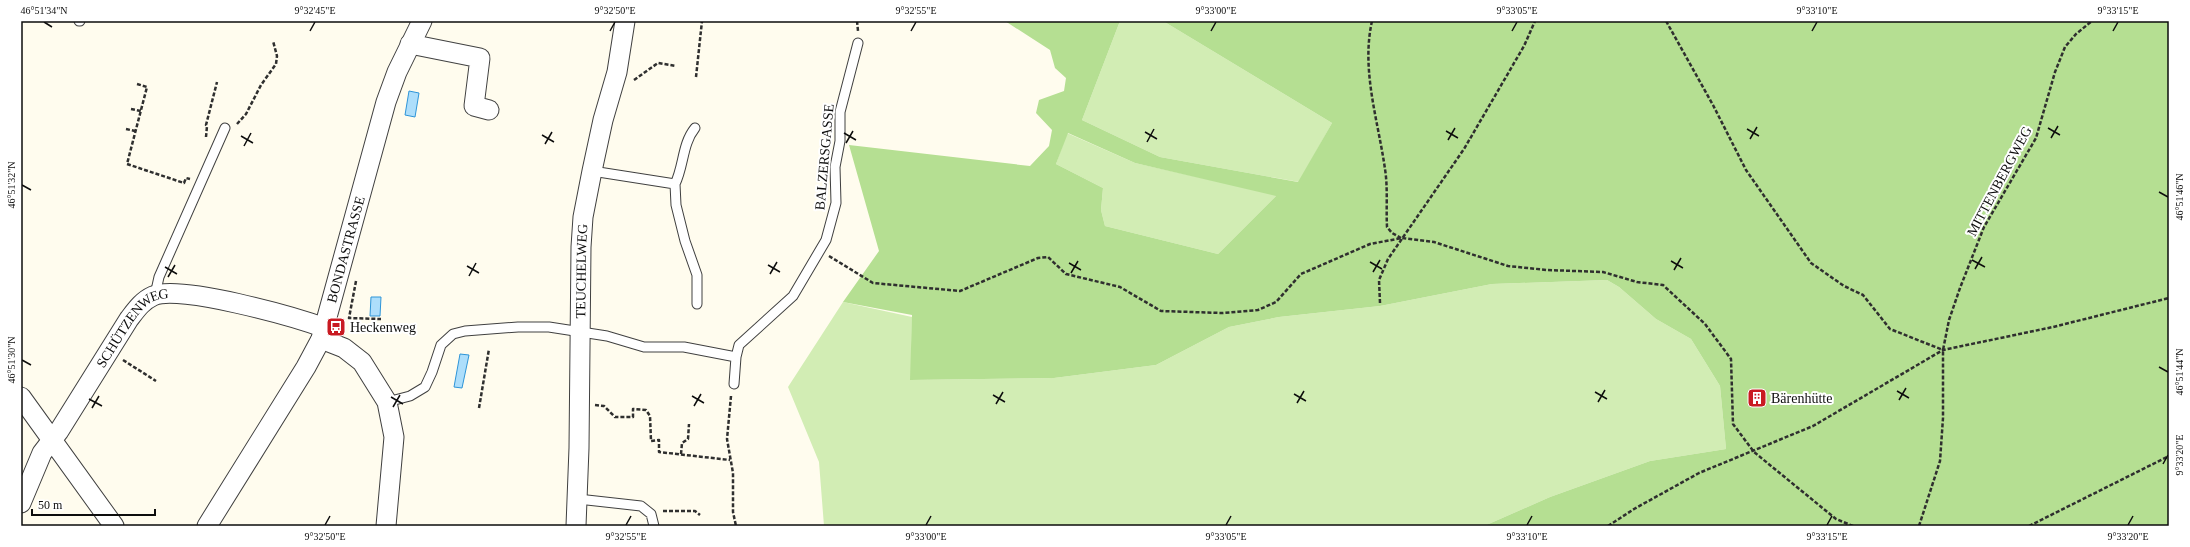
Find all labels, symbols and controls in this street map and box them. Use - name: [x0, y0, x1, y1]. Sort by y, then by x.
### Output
- text: 46°51'34"N: [20, 5, 68, 16]
- text: 9°32'45"E: [295, 5, 336, 16]
- text: 9°32'50"E: [595, 5, 636, 16]
- text: 9°32'55"E: [896, 5, 937, 16]
- text: 9°33'00"E: [1196, 5, 1237, 16]
- text: 9°33'05"E: [1497, 5, 1538, 16]
- text: 9°33'10"E: [1797, 5, 1838, 16]
- text: 9°33'15"E: [2098, 5, 2139, 16]
- street label: BALZERSGASSE: [812, 103, 837, 211]
- street label: MITTENBERGWEG: [1964, 124, 2035, 239]
- text: 46°51'32"N: [6, 161, 17, 209]
- text: 46°51'46"N: [2174, 173, 2185, 221]
- street label: BONDASTRASSE: [324, 195, 368, 304]
- street label: TEUCHELWEG: [573, 223, 591, 318]
- street label: SCHÜTZENWEG: [94, 286, 169, 370]
- bus stop icon: Heckenweg: [325, 316, 347, 338]
- place label: Heckenweg: [350, 320, 416, 335]
- text: 46°51'30"N: [6, 336, 17, 384]
- text: 46°51'44"N: [2174, 348, 2185, 396]
- building icon: Bärenhütte: [1746, 387, 1768, 409]
- place label: Bärenhütte: [1771, 391, 1832, 406]
- text: 9°33'20"E: [2174, 435, 2185, 476]
- scale bar: [32, 491, 155, 517]
- text: 50 m: [38, 498, 63, 512]
- text: 9°32'50"E: [305, 531, 346, 542]
- text: 9°32'55"E: [606, 531, 647, 542]
- text: 9°33'00"E: [906, 531, 947, 542]
- text: 9°33'05"E: [1206, 531, 1247, 542]
- text: 9°33'10"E: [1507, 531, 1548, 542]
- text: 9°33'15"E: [1807, 531, 1848, 542]
- text: 9°33'20"E: [2108, 531, 2149, 542]

